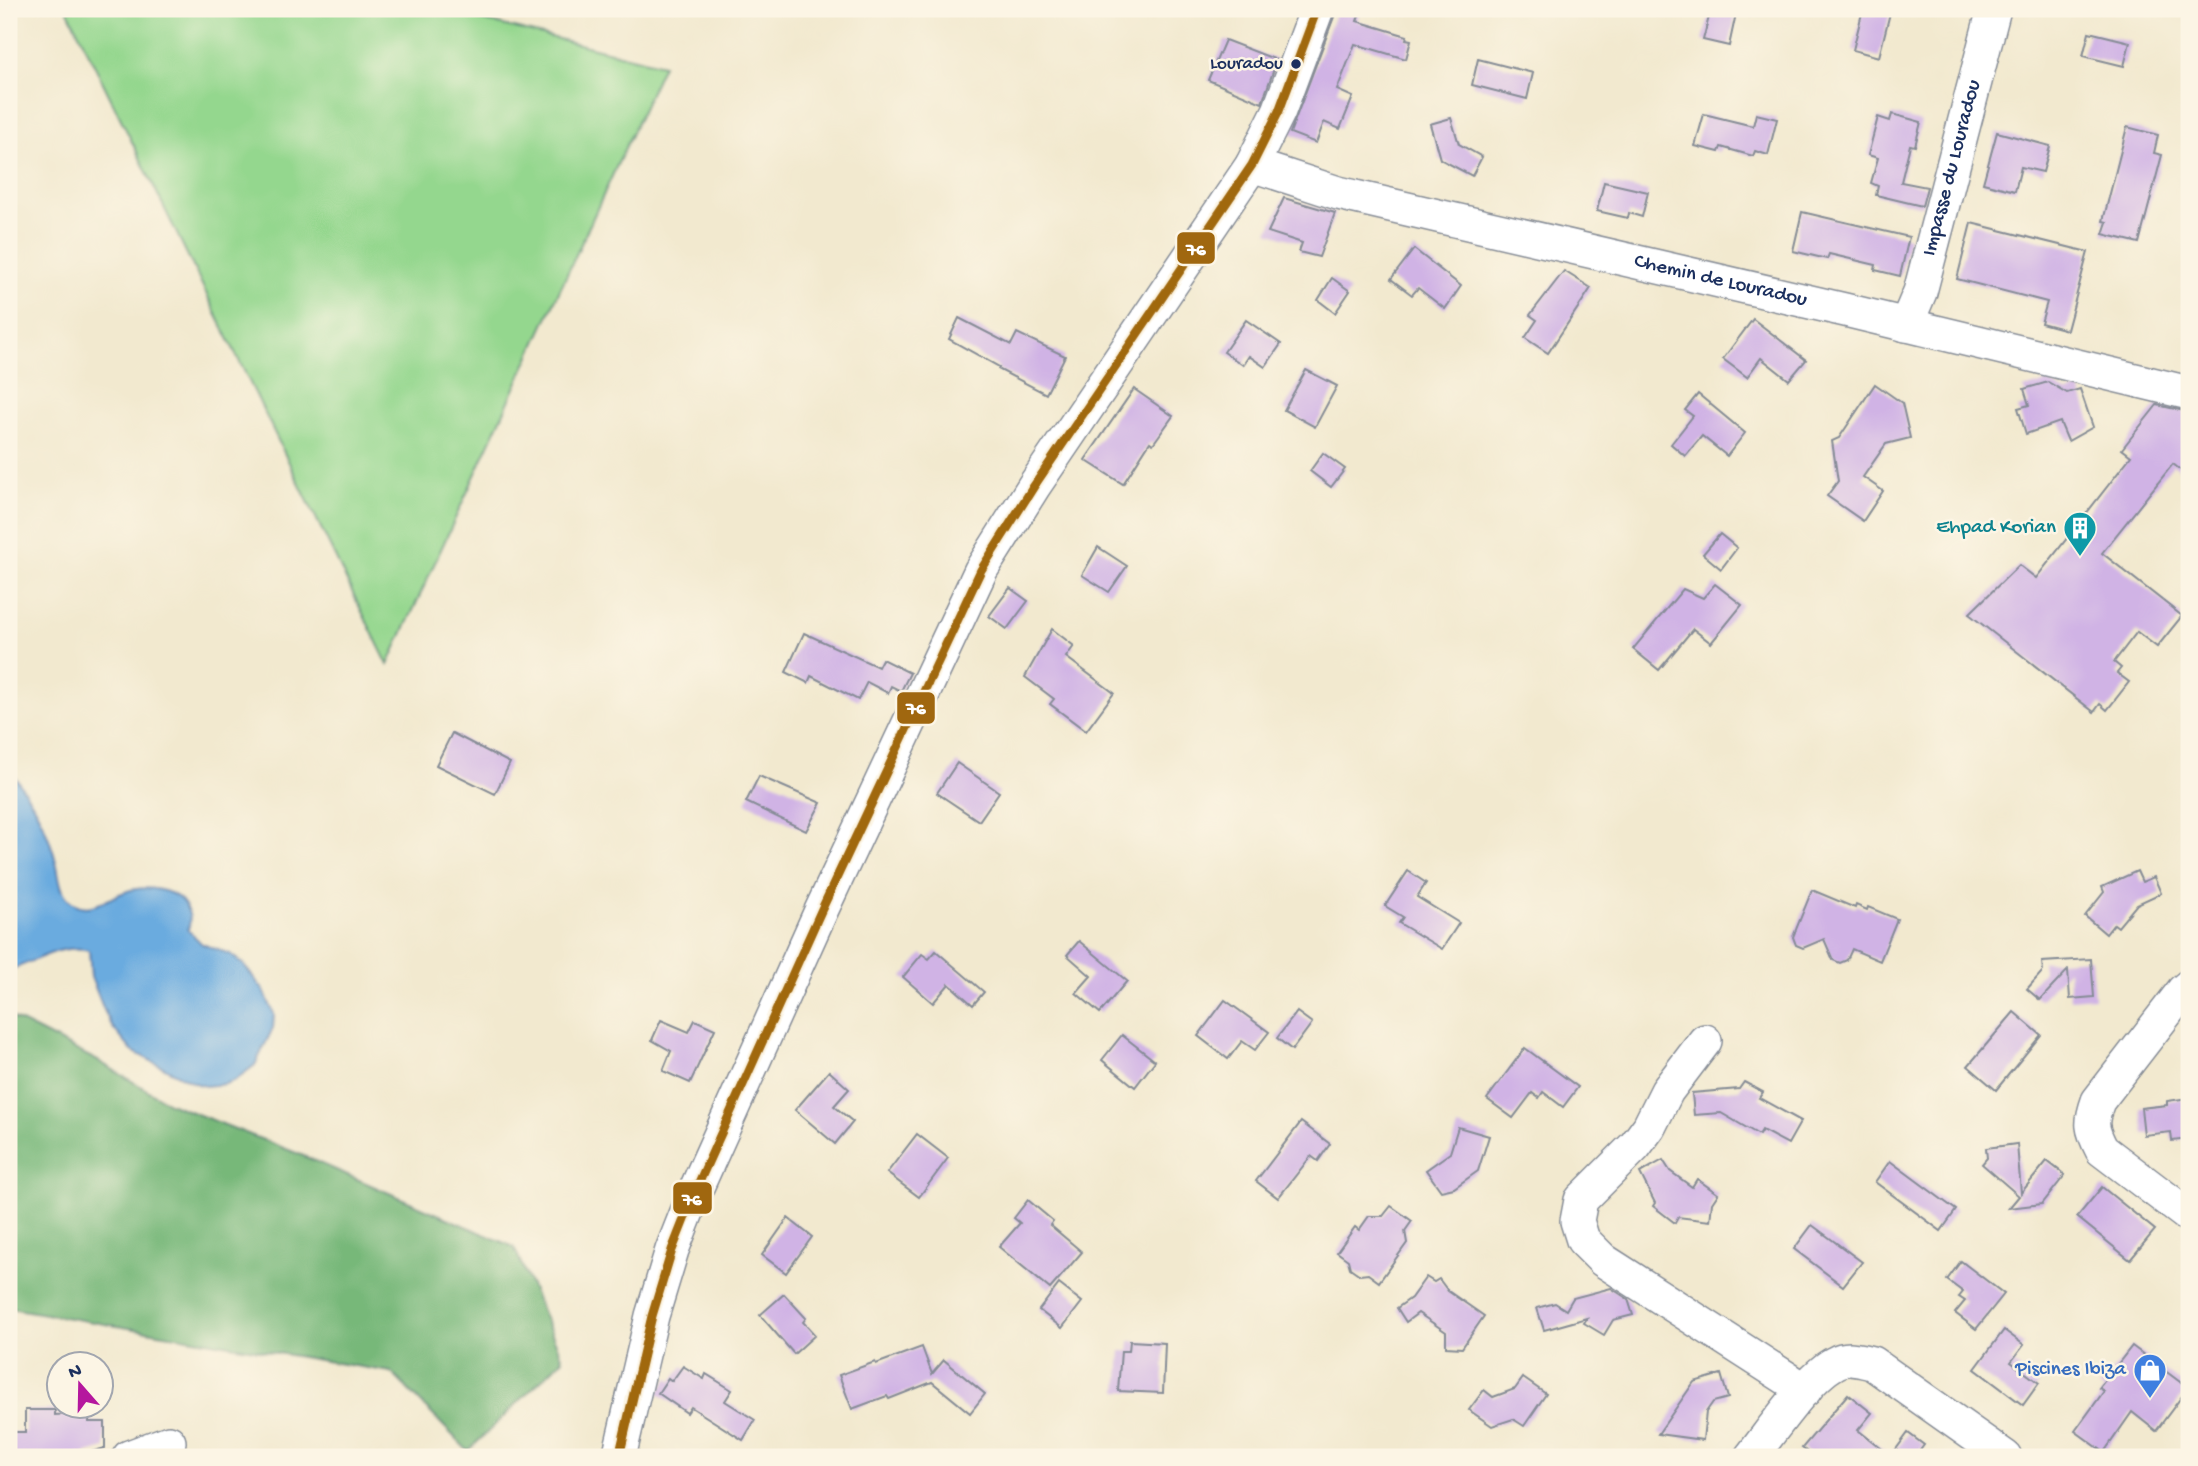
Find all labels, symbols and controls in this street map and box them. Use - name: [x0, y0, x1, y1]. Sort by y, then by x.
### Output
- place label: Louradou: [1210, 53, 1283, 76]
- marker: Louradou: [1289, 57, 1303, 71]
- street label: Impasse du Louradou: [1917, 77, 1987, 259]
- line badge: 76: [1176, 231, 1216, 265]
- text: 76: [1185, 240, 1206, 263]
- street label: Chemin de Louradou: [1632, 249, 1810, 313]
- building icon: Ehpad Korian: [2061, 509, 2099, 558]
- place label: Ehpad Korian: [1936, 516, 2056, 541]
- line badge: 76: [896, 691, 936, 725]
- text: 76: [905, 699, 926, 722]
- line badge: 76: [672, 1181, 713, 1215]
- text: 76: [681, 1190, 702, 1213]
- north arrow: [46, 1350, 116, 1420]
- shop icon: Piscines Ibiza: [2131, 1351, 2169, 1400]
- place label: Piscines Ibiza: [2014, 1358, 2127, 1383]
- text: N: [66, 1359, 85, 1385]

